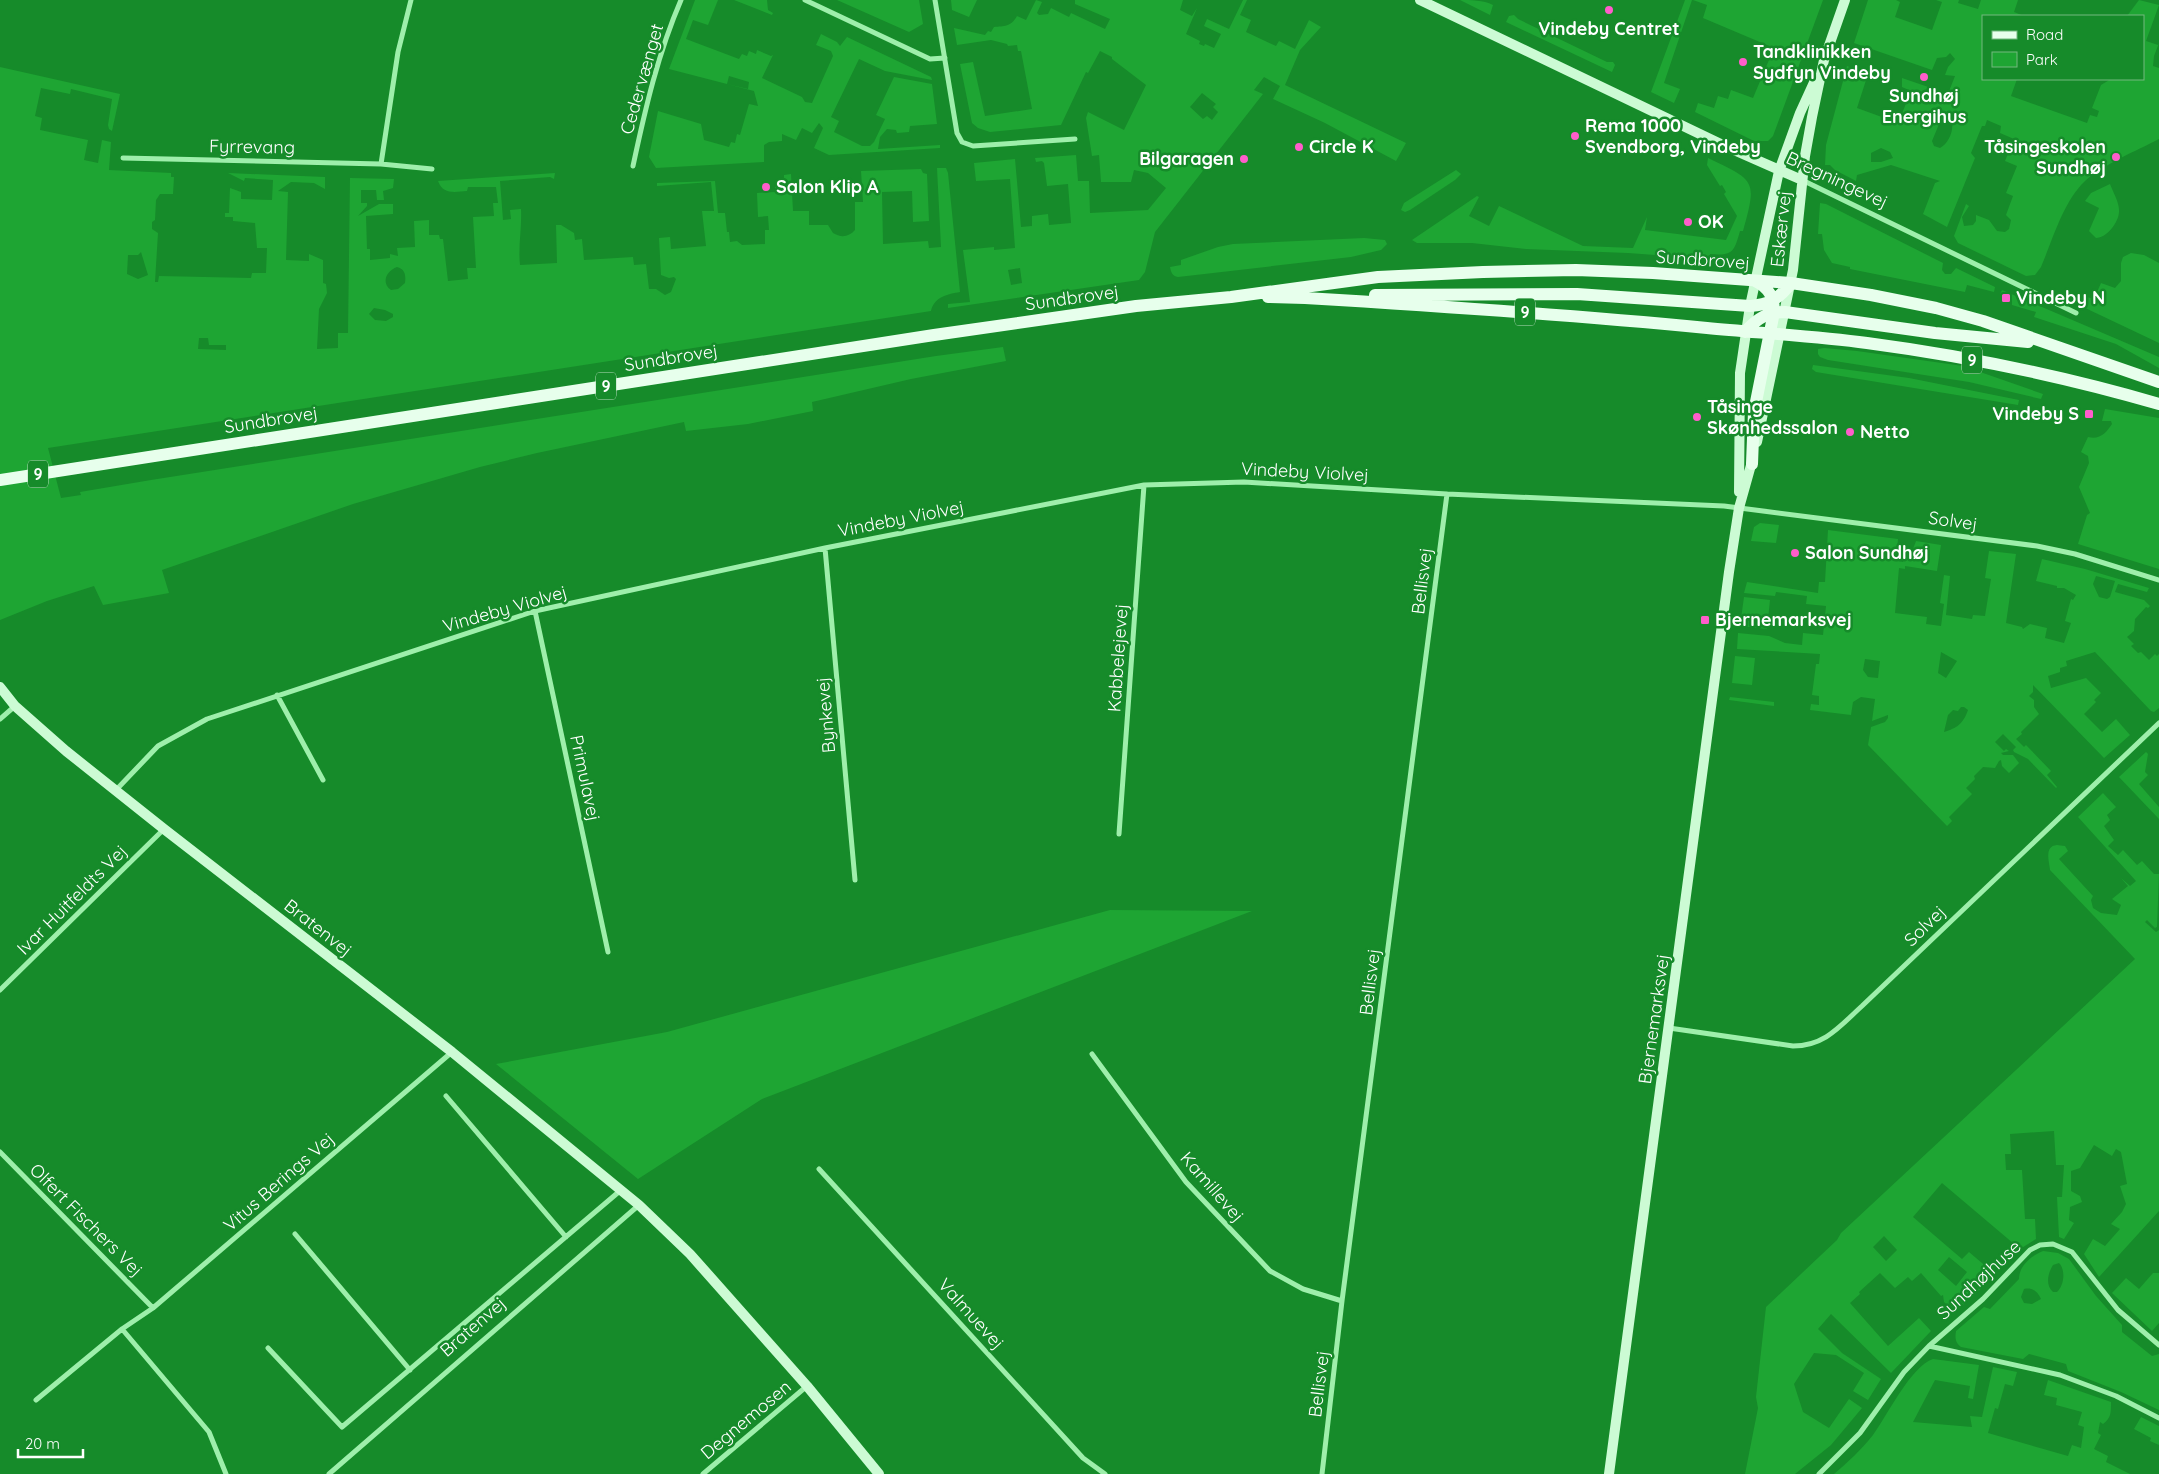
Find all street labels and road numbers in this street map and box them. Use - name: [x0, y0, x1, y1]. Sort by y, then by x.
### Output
- street label: Cedervænget: [615, 21, 668, 137]
- street label: Fyrrevang: [209, 134, 295, 159]
- street label: Bregningevej: [1783, 146, 1892, 213]
- street label: Eskærvej: [1765, 190, 1796, 268]
- street label: Sundbrovej: [1655, 245, 1751, 274]
- street label: Sundbrovej: [1024, 280, 1120, 315]
- road number: 9: [1515, 298, 1535, 326]
- street label: Sundbrovej: [623, 339, 719, 376]
- road number: 9: [1962, 346, 1982, 374]
- road number: 9: [596, 372, 616, 400]
- street label: Sundbrovej: [223, 401, 319, 438]
- street label: Vindeby Violvej: [1240, 457, 1370, 486]
- road number: 9: [28, 460, 48, 488]
- street label: Vindeby Violvej: [836, 495, 966, 542]
- street label: Solvej: [1927, 506, 1979, 535]
- street label: Bellisvej: [1406, 546, 1437, 616]
- street label: Vindeby Violvej: [440, 580, 570, 637]
- street label: Kabbelejevej: [1102, 603, 1133, 713]
- street label: Bynkevej: [811, 676, 840, 754]
- street label: Primulavej: [565, 733, 606, 823]
- street label: Ivar Huitfeldts Vej: [12, 840, 132, 960]
- street label: Bratenvej: [280, 894, 357, 961]
- street label: Solvej: [1899, 900, 1950, 951]
- street label: Bellisvej: [1354, 947, 1385, 1017]
- street label: Bjernemarksvej: [1633, 952, 1674, 1085]
- street label: Vitus Berings Vej: [218, 1127, 339, 1236]
- street label: Kamillevej: [1175, 1147, 1249, 1227]
- street label: Olfert Fischers Vej: [25, 1158, 148, 1281]
- street label: Sundhøjhuse: [1932, 1235, 2026, 1324]
- street label: Valmuevej: [933, 1273, 1009, 1354]
- street label: Bratenvej: [435, 1292, 511, 1362]
- street label: Bellisvej: [1303, 1349, 1334, 1419]
- street label: Degnemosen: [696, 1375, 796, 1464]

